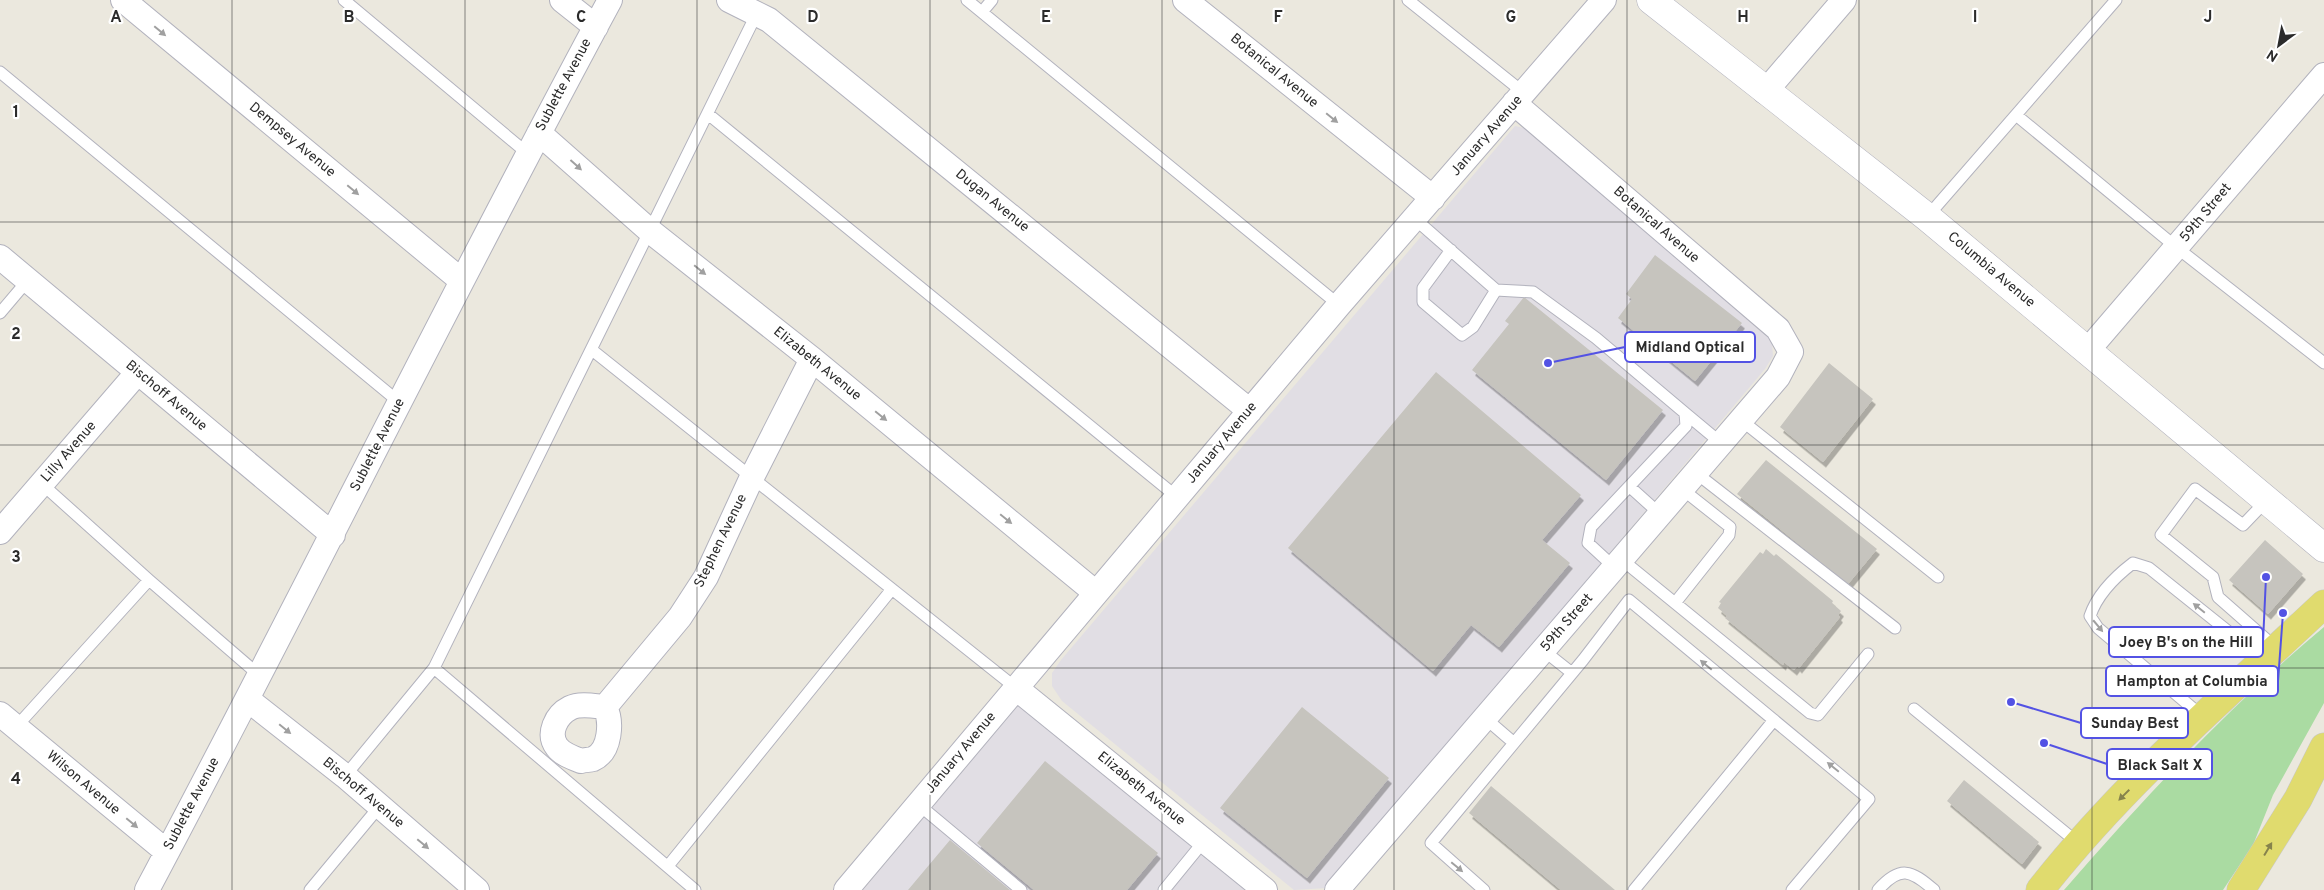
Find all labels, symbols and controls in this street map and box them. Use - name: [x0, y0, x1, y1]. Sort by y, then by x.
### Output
- text: A: [110, 8, 122, 28]
- text: B: [343, 8, 355, 28]
- text: C: [576, 8, 586, 28]
- text: D: [807, 8, 819, 28]
- text: E: [1041, 8, 1051, 28]
- text: F: [1273, 8, 1283, 28]
- text: G: [1506, 8, 1516, 28]
- text: H: [1737, 8, 1749, 28]
- text: I: [1973, 8, 1977, 28]
- text: J: [2204, 8, 2212, 28]
- north arrow: [2254, 20, 2304, 70]
- one-way arrow: [153, 26, 166, 37]
- street label: Botanical Avenue: [1226, 30, 1322, 112]
- street label: Sublette Avenue: [532, 36, 596, 134]
- text: N: [2264, 45, 2282, 65]
- street label: January Avenue: [1447, 92, 1527, 180]
- street label: Dempsey Avenue: [245, 99, 339, 181]
- text: 1: [13, 103, 19, 123]
- one-way arrow: [1326, 112, 1339, 123]
- one-way arrow: [569, 159, 581, 171]
- street label: Dugan Avenue: [952, 166, 1032, 236]
- street label: 59th Street: [2176, 180, 2236, 246]
- street label: Botanical Avenue: [1609, 183, 1703, 267]
- one-way arrow: [346, 185, 359, 196]
- street label: Columbia Avenue: [1944, 229, 2038, 311]
- one-way arrow: [693, 264, 706, 275]
- street label: Elizabeth Avenue: [770, 323, 864, 405]
- text: 2: [11, 325, 21, 345]
- callout: Midland Optical: [1625, 332, 1755, 362]
- text: Midland Optical: [1635, 339, 1745, 358]
- street label: Bischoff Avenue: [122, 357, 210, 435]
- street label: Sublette Avenue: [347, 395, 409, 495]
- street label: January Avenue: [1183, 399, 1261, 487]
- one-way arrow: [874, 410, 887, 421]
- street label: Lilly Avenue: [38, 418, 100, 486]
- street label: Stephen Avenue: [691, 491, 751, 591]
- one-way arrow: [999, 514, 1012, 525]
- text: 3: [11, 548, 21, 568]
- street label: 59th Street: [1537, 590, 1597, 656]
- one-way arrow: [2192, 602, 2205, 613]
- one-way arrow: [2093, 620, 2104, 633]
- callout: Joey B's on the Hill: [2109, 627, 2263, 657]
- text: Joey B's on the Hill: [2119, 634, 2253, 653]
- one-way arrow: [1700, 659, 1713, 670]
- callout: Hampton at Columbia: [2106, 666, 2278, 696]
- text: Hampton at Columbia: [2116, 673, 2268, 692]
- callout: Sunday Best: [2081, 708, 2188, 738]
- street label: January Avenue: [922, 709, 1000, 797]
- text: Sunday Best: [2091, 715, 2179, 734]
- one-way arrow: [279, 723, 292, 734]
- street label: Wilson Avenue: [43, 747, 123, 819]
- street label: Elizabeth Avenue: [1094, 748, 1188, 830]
- callout: Black Salt X: [2107, 749, 2212, 779]
- street label: Bischoff Avenue: [319, 754, 407, 832]
- street label: Sublette Avenue: [160, 755, 224, 853]
- text: Black Salt X: [2117, 757, 2203, 776]
- one-way arrow: [1826, 762, 1839, 773]
- text: 4: [11, 770, 21, 790]
- one-way arrow: [2119, 789, 2131, 801]
- one-way arrow: [125, 817, 137, 829]
- one-way arrow: [417, 839, 430, 850]
- one-way arrow: [2263, 842, 2272, 855]
- one-way arrow: [1450, 862, 1463, 873]

